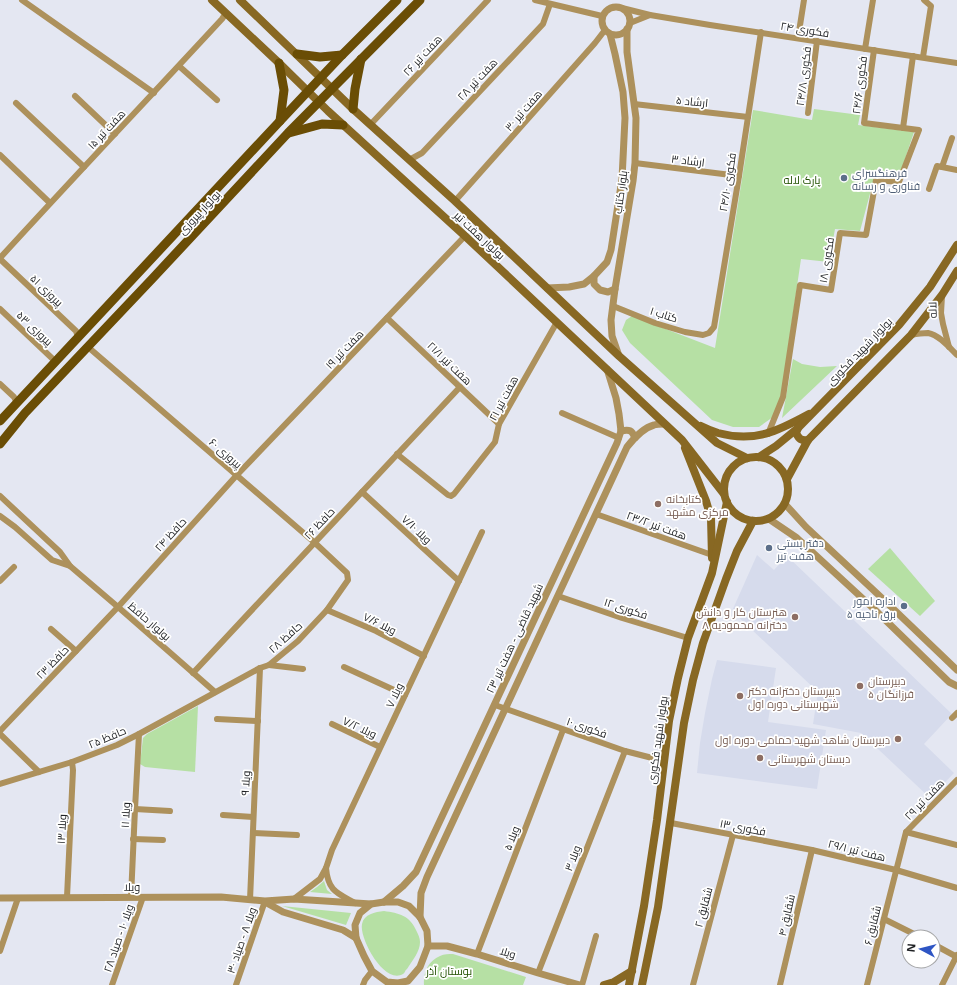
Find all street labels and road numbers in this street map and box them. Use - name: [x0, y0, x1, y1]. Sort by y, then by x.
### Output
- street label: فکوری ۲۴: [780, 18, 830, 40]
- street label: هفت تیر ۲۶: [399, 31, 445, 79]
- street label: فکوری ۲۴/۸: [792, 45, 814, 107]
- street label: هفت تیر ۲۸: [454, 55, 500, 103]
- street label: فکوری ۲۴/۶: [848, 55, 870, 115]
- street label: هفت تیر ۳۰: [501, 86, 545, 134]
- street label: ارشاد ۵: [675, 92, 709, 110]
- street label: هفت تیر ۱۵: [84, 106, 128, 152]
- street label: ارشاد ۳: [670, 150, 706, 170]
- street label: فکوری ۲۴/۱۰: [715, 152, 739, 212]
- street label: بلوار کتاب: [610, 169, 630, 215]
- street label: بولوار پیروزی: [175, 187, 223, 237]
- street label: بولوار هفت تیر: [451, 207, 509, 263]
- street label: فکوری ١٨: [815, 236, 837, 284]
- street label: پیروزی ۵۱: [27, 271, 67, 309]
- street label: کتاب ۱: [648, 302, 680, 326]
- street label: لاله: [924, 302, 940, 318]
- street label: پیروزی ۵۳: [14, 307, 56, 349]
- street label: بولوار شهید فکوری: [823, 314, 895, 388]
- street label: هفت تیر ۱۹: [322, 326, 366, 372]
- street label: هفت تیر ۲۱/۱: [424, 338, 476, 388]
- street label: هفت تیر ۲۱: [485, 373, 521, 423]
- street label: پیروزی ۶۰: [206, 435, 246, 472]
- street label: حافظ ۲۶: [300, 504, 338, 542]
- street label: هفت تیر ۲۳/۲: [625, 507, 689, 543]
- street label: ویلا ۷/۱۰: [399, 511, 435, 547]
- street label: حافظ ۲۴: [151, 514, 189, 554]
- street label: شهید قاضی - هفت تیر ۲۳: [482, 581, 546, 695]
- street label: فکوری ۱۲: [602, 594, 650, 622]
- street label: بولوار حافظ: [125, 598, 175, 644]
- street label: ویلا ۷/۶: [361, 609, 399, 637]
- street label: حافظ ۲۸: [265, 618, 305, 656]
- street label: حافظ ۲۳: [32, 642, 72, 682]
- street label: ویلا ۷: [382, 680, 406, 710]
- street label: بولوار شهید فکوری: [643, 695, 671, 785]
- street label: ویلا ۷/۲: [341, 713, 379, 741]
- street label: فکوری ۱۰: [565, 713, 609, 741]
- street label: حافظ ۲۵: [86, 722, 128, 752]
- street label: ویلا ۹: [237, 770, 253, 796]
- street label: هفت تیر ۲۹: [901, 775, 947, 823]
- street label: ویلا ۱۱: [117, 802, 133, 828]
- street label: ویلا ۱۳: [53, 814, 69, 844]
- street label: فکوری ۱۳: [719, 815, 767, 839]
- street label: ویلا ۵: [499, 824, 523, 852]
- street label: هفت تیر ۲۹/۱: [827, 836, 887, 864]
- street label: ویلا ۳: [560, 843, 584, 873]
- street label: ویلا: [124, 879, 140, 894]
- street label: شقایق ۲: [690, 885, 716, 929]
- street label: شقایق ۴: [774, 893, 798, 937]
- street label: ویلا ۱۰ - صیاد ۲۸: [99, 902, 137, 974]
- street label: شقایق ۶: [860, 904, 884, 946]
- street label: ویلا ۸ - صیاد ۳۰: [223, 905, 259, 975]
- street label: ویلا: [498, 942, 518, 962]

